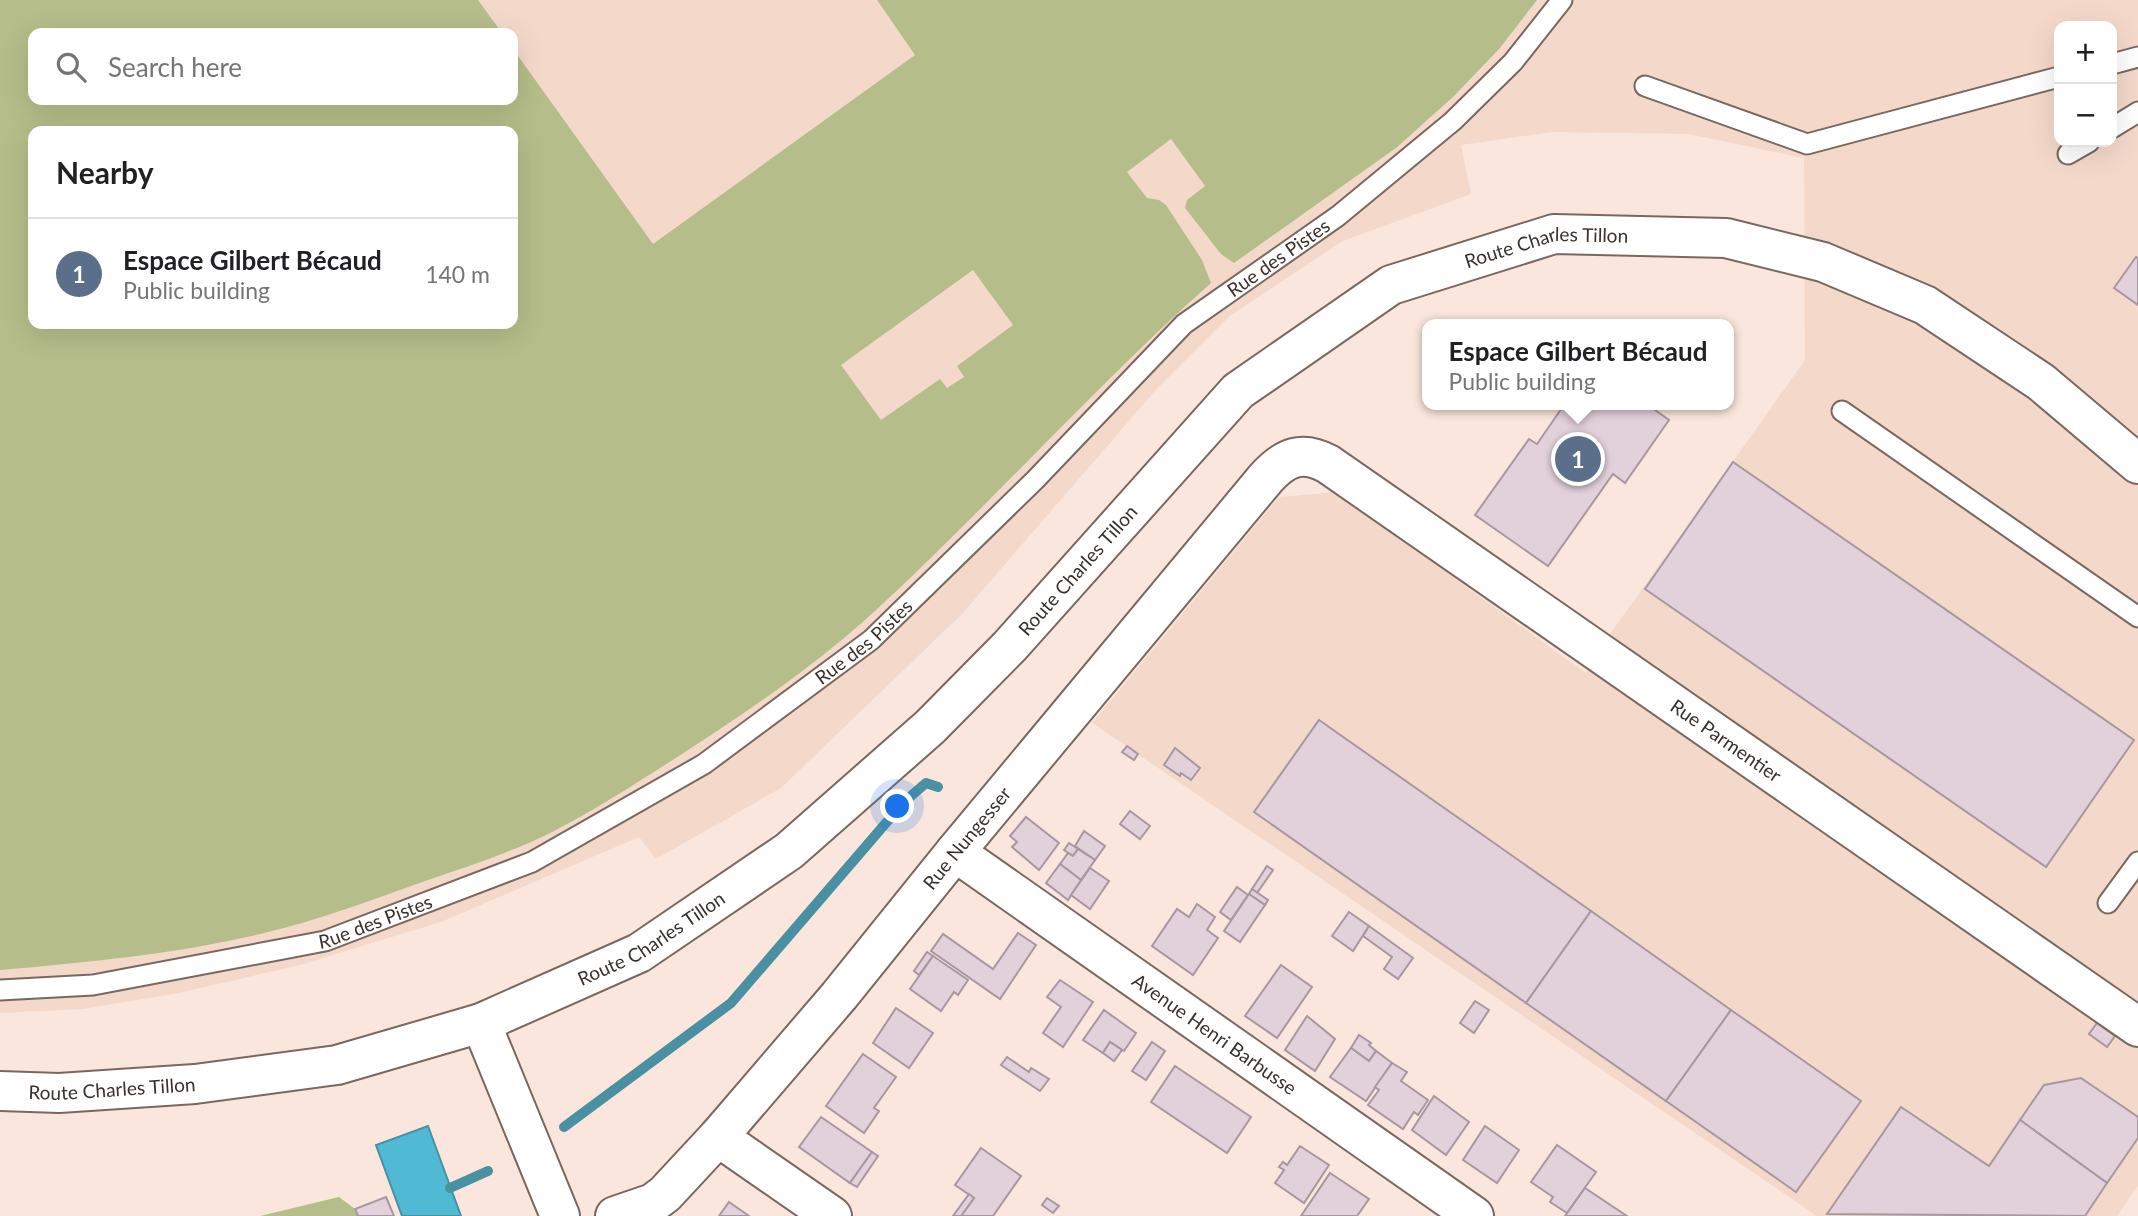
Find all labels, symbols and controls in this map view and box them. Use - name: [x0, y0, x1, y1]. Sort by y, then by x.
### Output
- map controls: [2054, 21, 2117, 147]
- button: +: [2054, 21, 2117, 84]
- search box: [28, 28, 518, 105]
- icon: search: [52, 48, 90, 86]
- text: Search here: [108, 51, 242, 83]
- button: −: [2054, 84, 2117, 147]
- text: Nearby: [56, 154, 154, 190]
- street label: Rue des Pistes: [1222, 213, 1334, 301]
- street label: Route Charles Tillon: [1462, 222, 1628, 272]
- text: Espace Gilbert Bécaud: [123, 244, 382, 276]
- text: 1: [72, 260, 86, 288]
- text: 140 m: [425, 260, 490, 288]
- text: Public building: [123, 276, 270, 304]
- popup: [1422, 319, 1734, 410]
- text: Espace Gilbert Bécaud: [1449, 335, 1707, 367]
- text: Public building: [1449, 367, 1596, 395]
- pin: 1: [1555, 433, 1601, 485]
- street label: Route Charles Tillon: [1013, 500, 1142, 640]
- street label: Rue des Pistes: [810, 594, 917, 689]
- street label: Rue Parmentier: [1667, 694, 1786, 787]
- street label: Rue Nungesser: [918, 782, 1015, 894]
- your location: [880, 789, 914, 823]
- street label: Route Charles Tillon: [574, 886, 729, 990]
- street label: Rue des Pistes: [317, 889, 435, 953]
- street label: Avenue Henri Barbusse: [1128, 968, 1301, 1099]
- street label: Route Charles Tillon: [28, 1072, 196, 1104]

